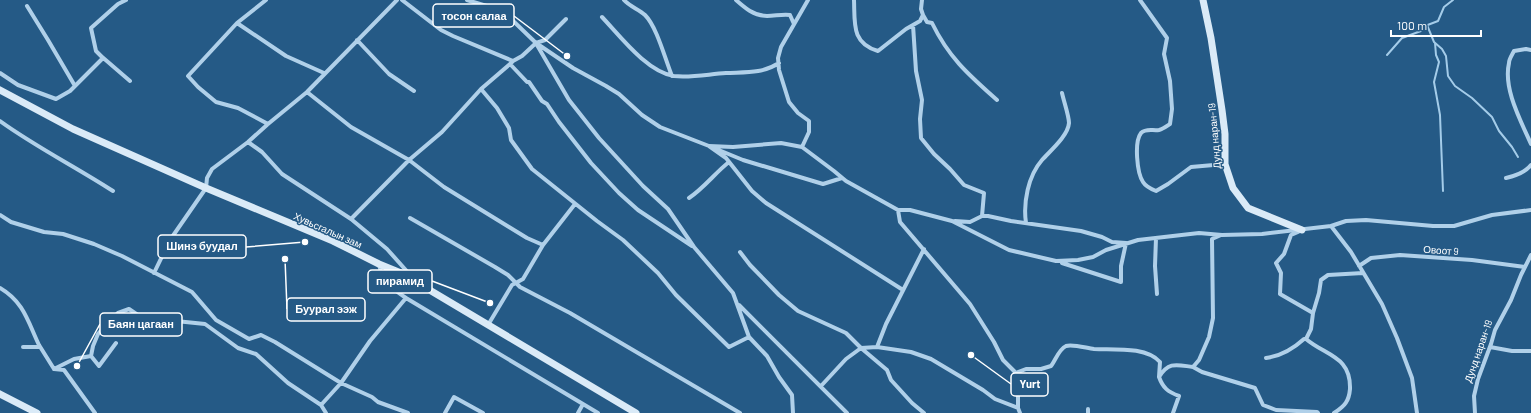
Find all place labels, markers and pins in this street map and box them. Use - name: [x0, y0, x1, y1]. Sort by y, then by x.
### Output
- callout: тосон салаа: [433, 4, 514, 27]
- callout: Шинэ буудал: [158, 235, 246, 258]
- callout: пирамид: [368, 270, 432, 293]
- callout: Буурал ээж: [287, 298, 365, 321]
- callout: Баян цагаан: [100, 313, 182, 336]
- callout: Yurt: [1011, 373, 1048, 396]

